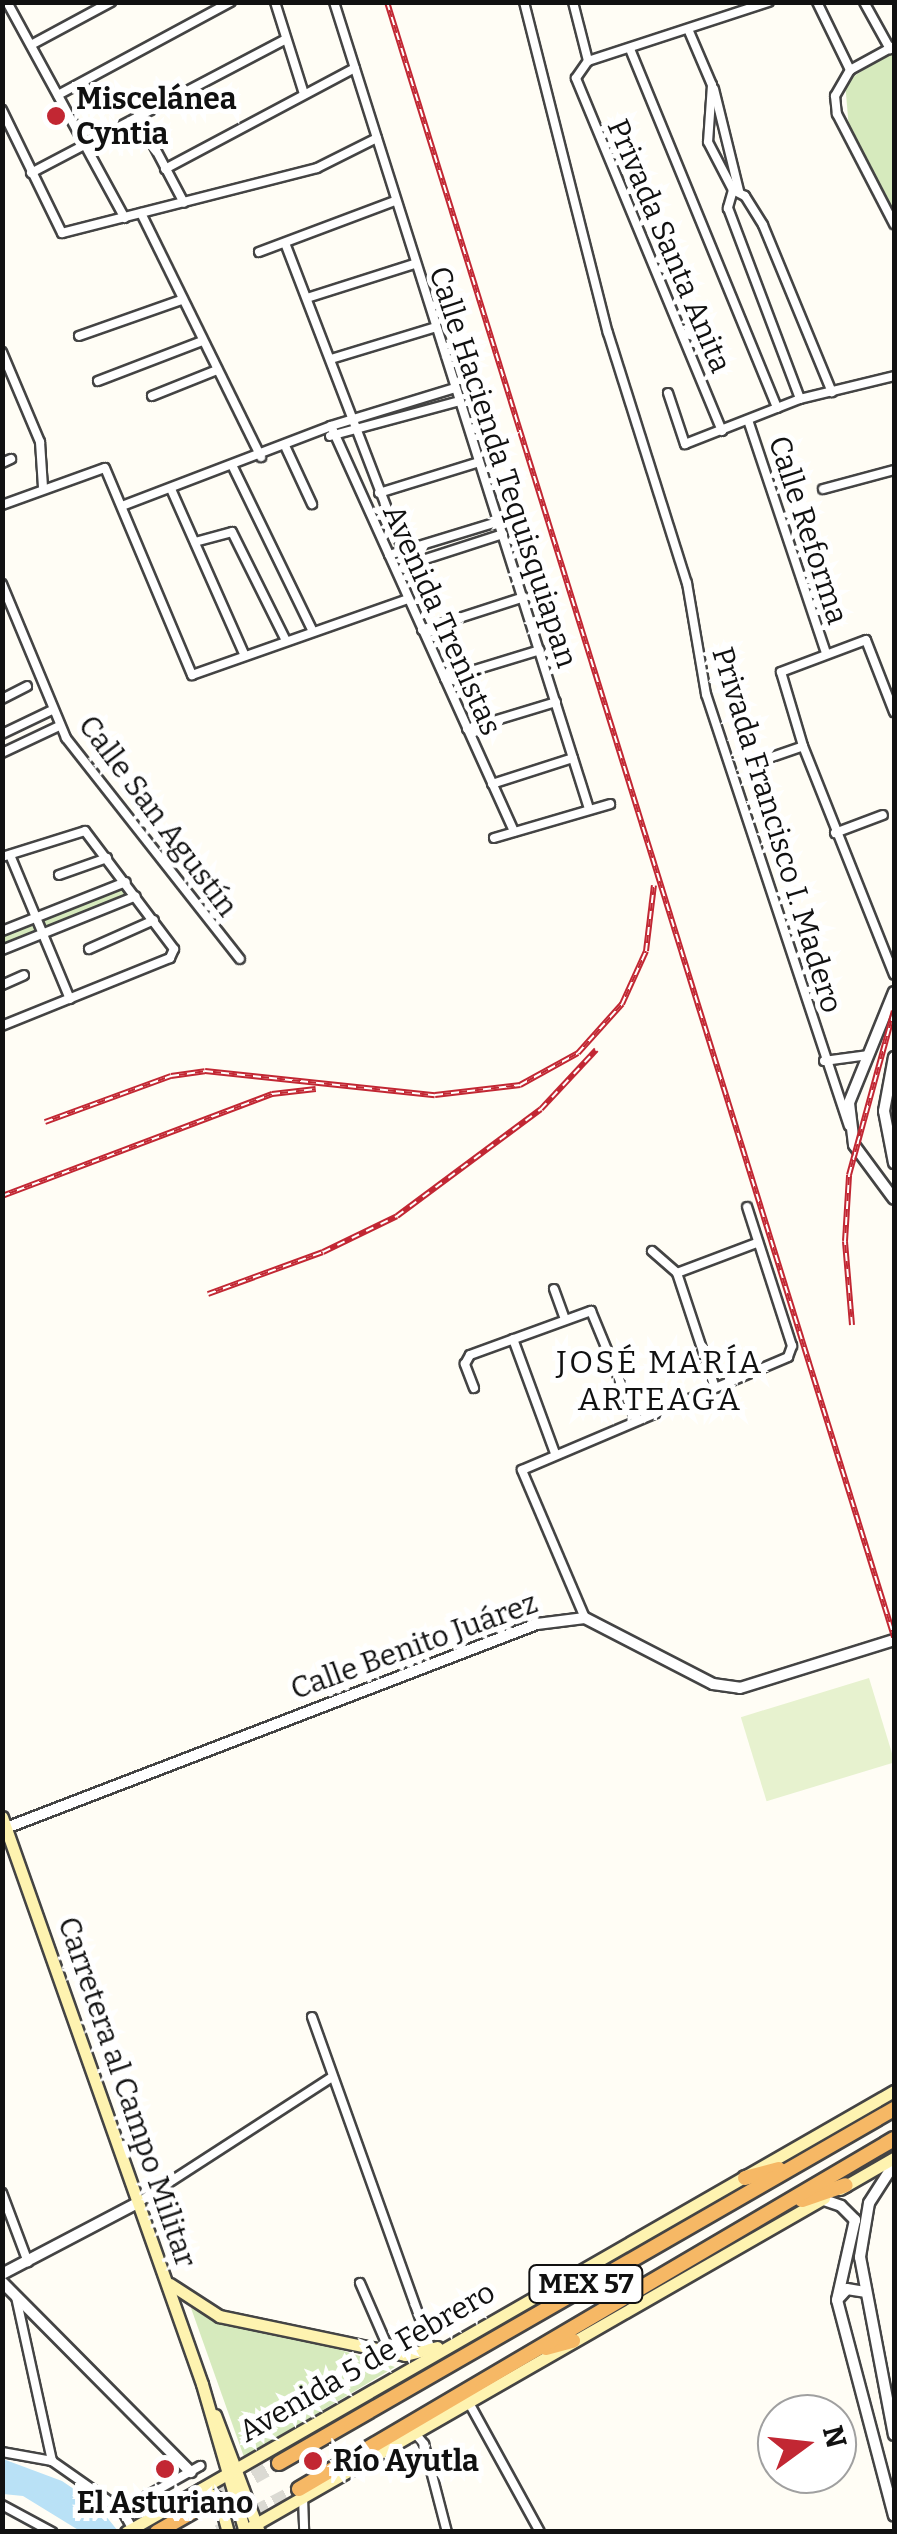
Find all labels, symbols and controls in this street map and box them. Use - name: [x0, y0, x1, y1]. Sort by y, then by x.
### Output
- place label: Miscelánea Cyntia: [76, 81, 237, 152]
- marker: Miscelánea Cyntia: [45, 105, 67, 127]
- street label: Privada Santa Anita: [599, 114, 739, 378]
- street label: Calle Hacienda Tequisquiapan: [421, 262, 585, 672]
- street label: Calle Reforma: [761, 431, 855, 629]
- street label: Avenida Trenistas: [375, 499, 509, 741]
- street label: Privada Francisco I. Madero: [704, 643, 850, 1017]
- street label: Calle San Agustín: [71, 708, 245, 924]
- district label: JOSÉ MARÍA ARTEAGA: [556, 1344, 764, 1419]
- street label: Calle Benito Juárez: [286, 1585, 542, 1707]
- street label: Carretera al Campo Militar: [50, 1912, 204, 2272]
- road number: MEX 57: [526, 2261, 646, 2307]
- street label: Avenida 5 de Febrero: [233, 2274, 501, 2450]
- north arrow: [757, 2394, 857, 2494]
- text: N: [816, 2422, 853, 2451]
- place label: Río Ayutla: [333, 2443, 479, 2479]
- marker: Río Ayutla: [302, 2450, 324, 2472]
- marker: El Asturiano: [154, 2458, 176, 2480]
- place label: El Asturiano: [77, 2485, 253, 2521]

